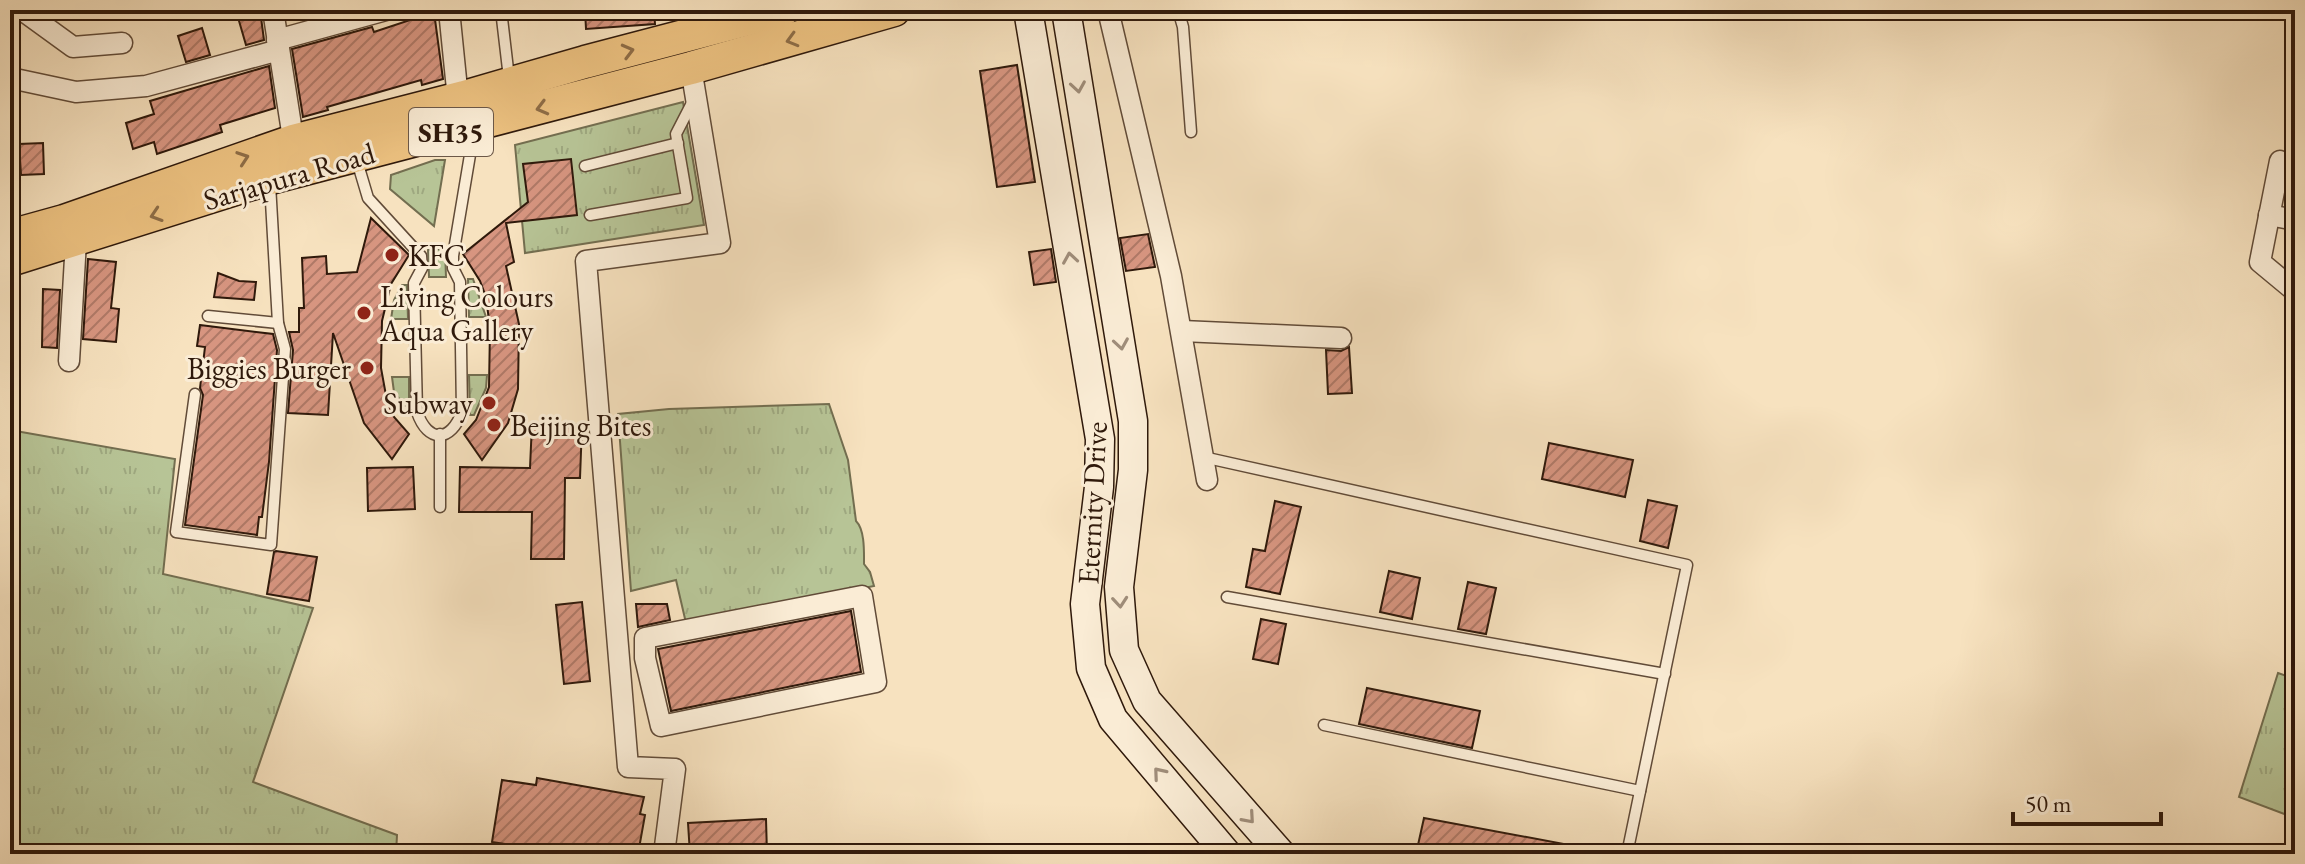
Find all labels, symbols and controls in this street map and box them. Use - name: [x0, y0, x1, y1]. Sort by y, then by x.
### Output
- one-way arrow: [786, 31, 800, 47]
- one-way arrow: [621, 43, 635, 60]
- one-way arrow: [1069, 80, 1086, 94]
- one-way arrow: [535, 98, 549, 115]
- road number: SH35: [409, 108, 493, 156]
- street label: Sarjapura Road: [199, 133, 380, 219]
- one-way arrow: [236, 151, 250, 168]
- one-way arrow: [150, 206, 164, 222]
- place label: KFC: [408, 236, 465, 275]
- marker: KFC: [383, 246, 401, 264]
- one-way arrow: [1062, 251, 1079, 264]
- place label: Living Colours Aqua Gallery: [379, 277, 554, 350]
- marker: Living Colours Aqua Gallery: [355, 304, 373, 322]
- one-way arrow: [1111, 337, 1128, 350]
- place label: Biggies Burger: [187, 349, 351, 388]
- marker: Biggies Burger: [358, 359, 376, 377]
- place label: Subway: [383, 384, 474, 423]
- marker: Subway: [480, 394, 498, 412]
- place label: Beijing Bites: [510, 406, 651, 445]
- marker: Beijing Bites: [485, 416, 503, 434]
- street label: Eternity Drive: [1068, 420, 1116, 586]
- one-way arrow: [1111, 596, 1128, 609]
- one-way arrow: [1154, 768, 1169, 782]
- scale bar: [2013, 776, 2161, 826]
- text: 50 m: [2025, 788, 2072, 819]
- one-way arrow: [1240, 809, 1254, 824]

